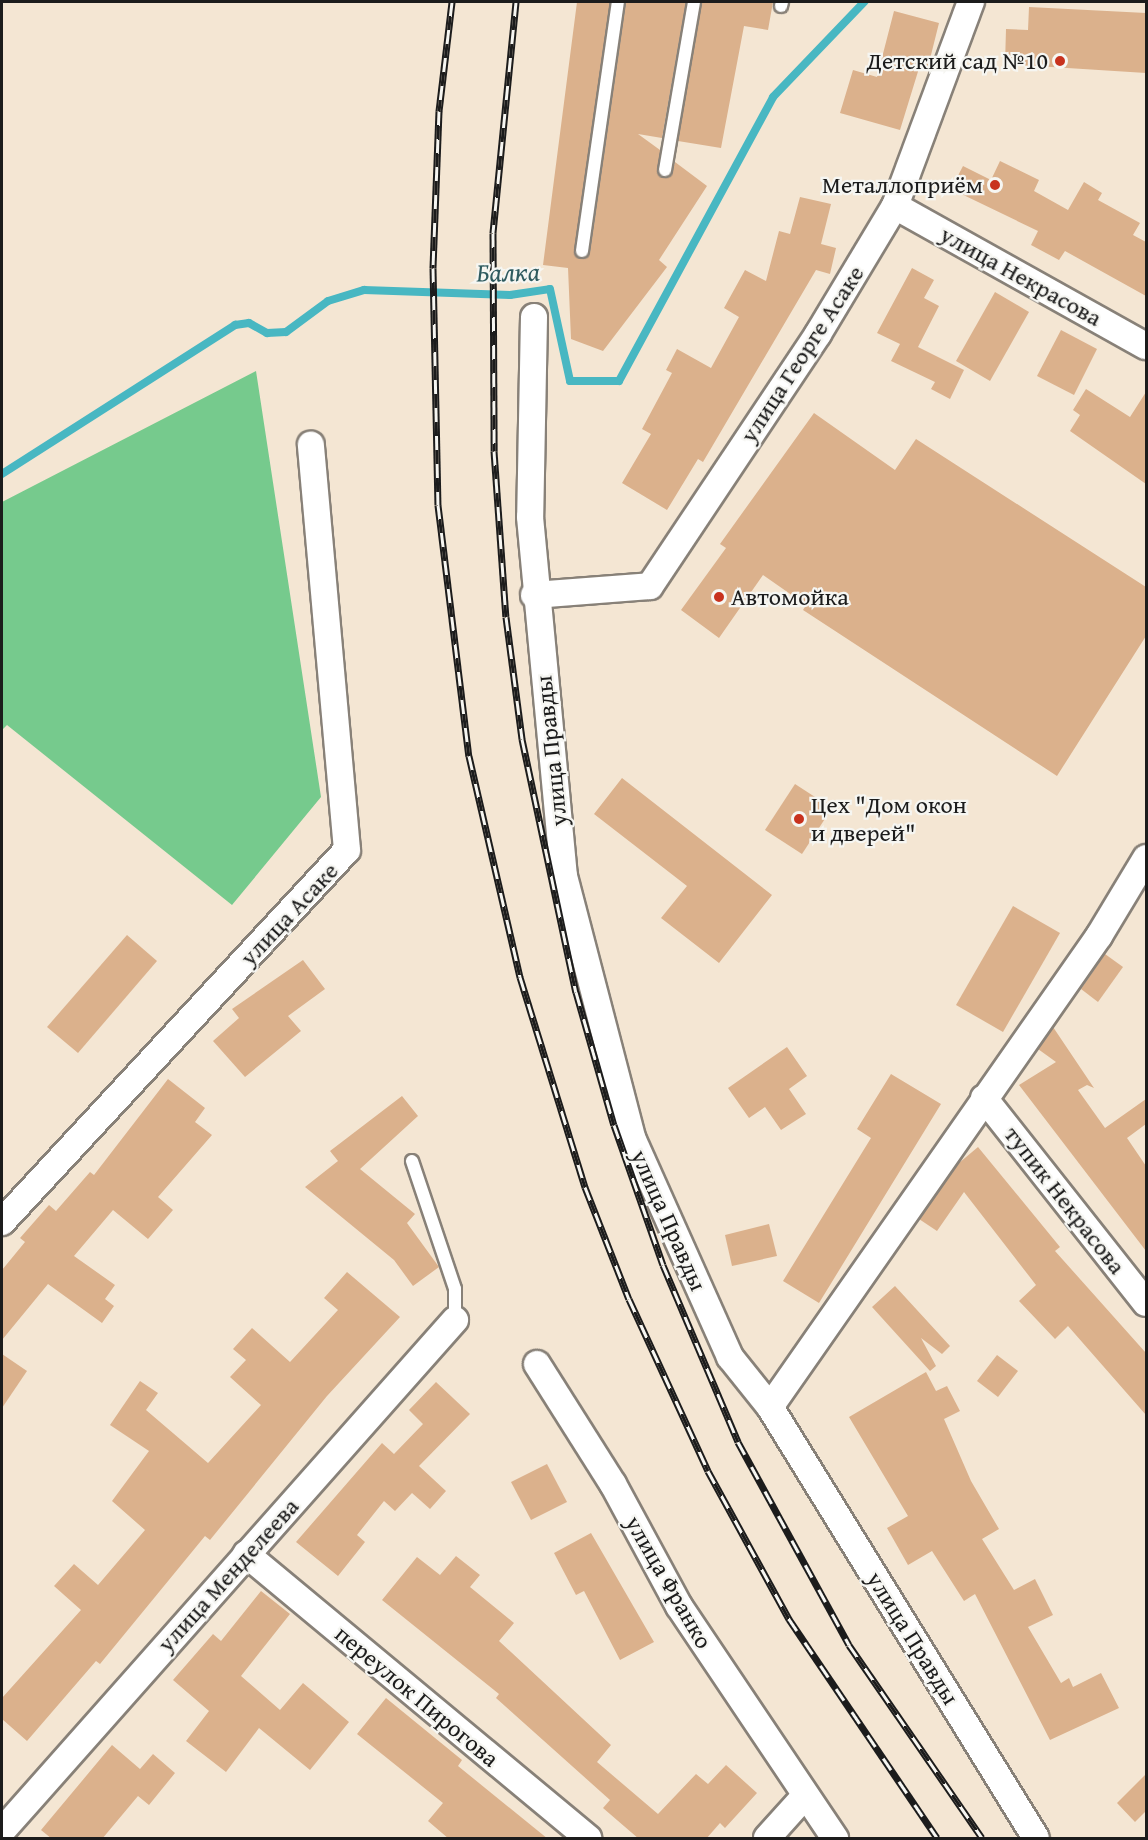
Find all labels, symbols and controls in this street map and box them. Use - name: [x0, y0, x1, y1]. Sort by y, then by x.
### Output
- place label: Детский сад №10: [867, 47, 1048, 75]
- marker: Детский сад №10: [1053, 54, 1067, 68]
- place label: Металлоприём: [822, 171, 983, 199]
- marker: Металлоприём: [988, 178, 1002, 192]
- street label: улица Некрасова: [935, 220, 1107, 332]
- water label: Балка: [476, 256, 540, 288]
- street label: улица Георге Асаке: [734, 260, 870, 448]
- place label: Автомойка: [731, 583, 849, 611]
- marker: Автомойка: [712, 590, 726, 604]
- street label: улица Правды: [529, 674, 573, 828]
- place label: Цех "Дом окон и дверей": [811, 791, 967, 847]
- marker: Цех "Дом окон и дверей": [792, 812, 806, 826]
- street label: улица Асаке: [234, 856, 344, 972]
- street label: тупик Некрасова: [998, 1120, 1132, 1280]
- street label: улица Правды: [625, 1145, 713, 1295]
- street label: улица Менделеева: [151, 1492, 305, 1658]
- street label: улица Франко: [619, 1510, 719, 1654]
- street label: улица Правды: [861, 1566, 965, 1710]
- street label: переулок Пирогова: [329, 1619, 505, 1773]

